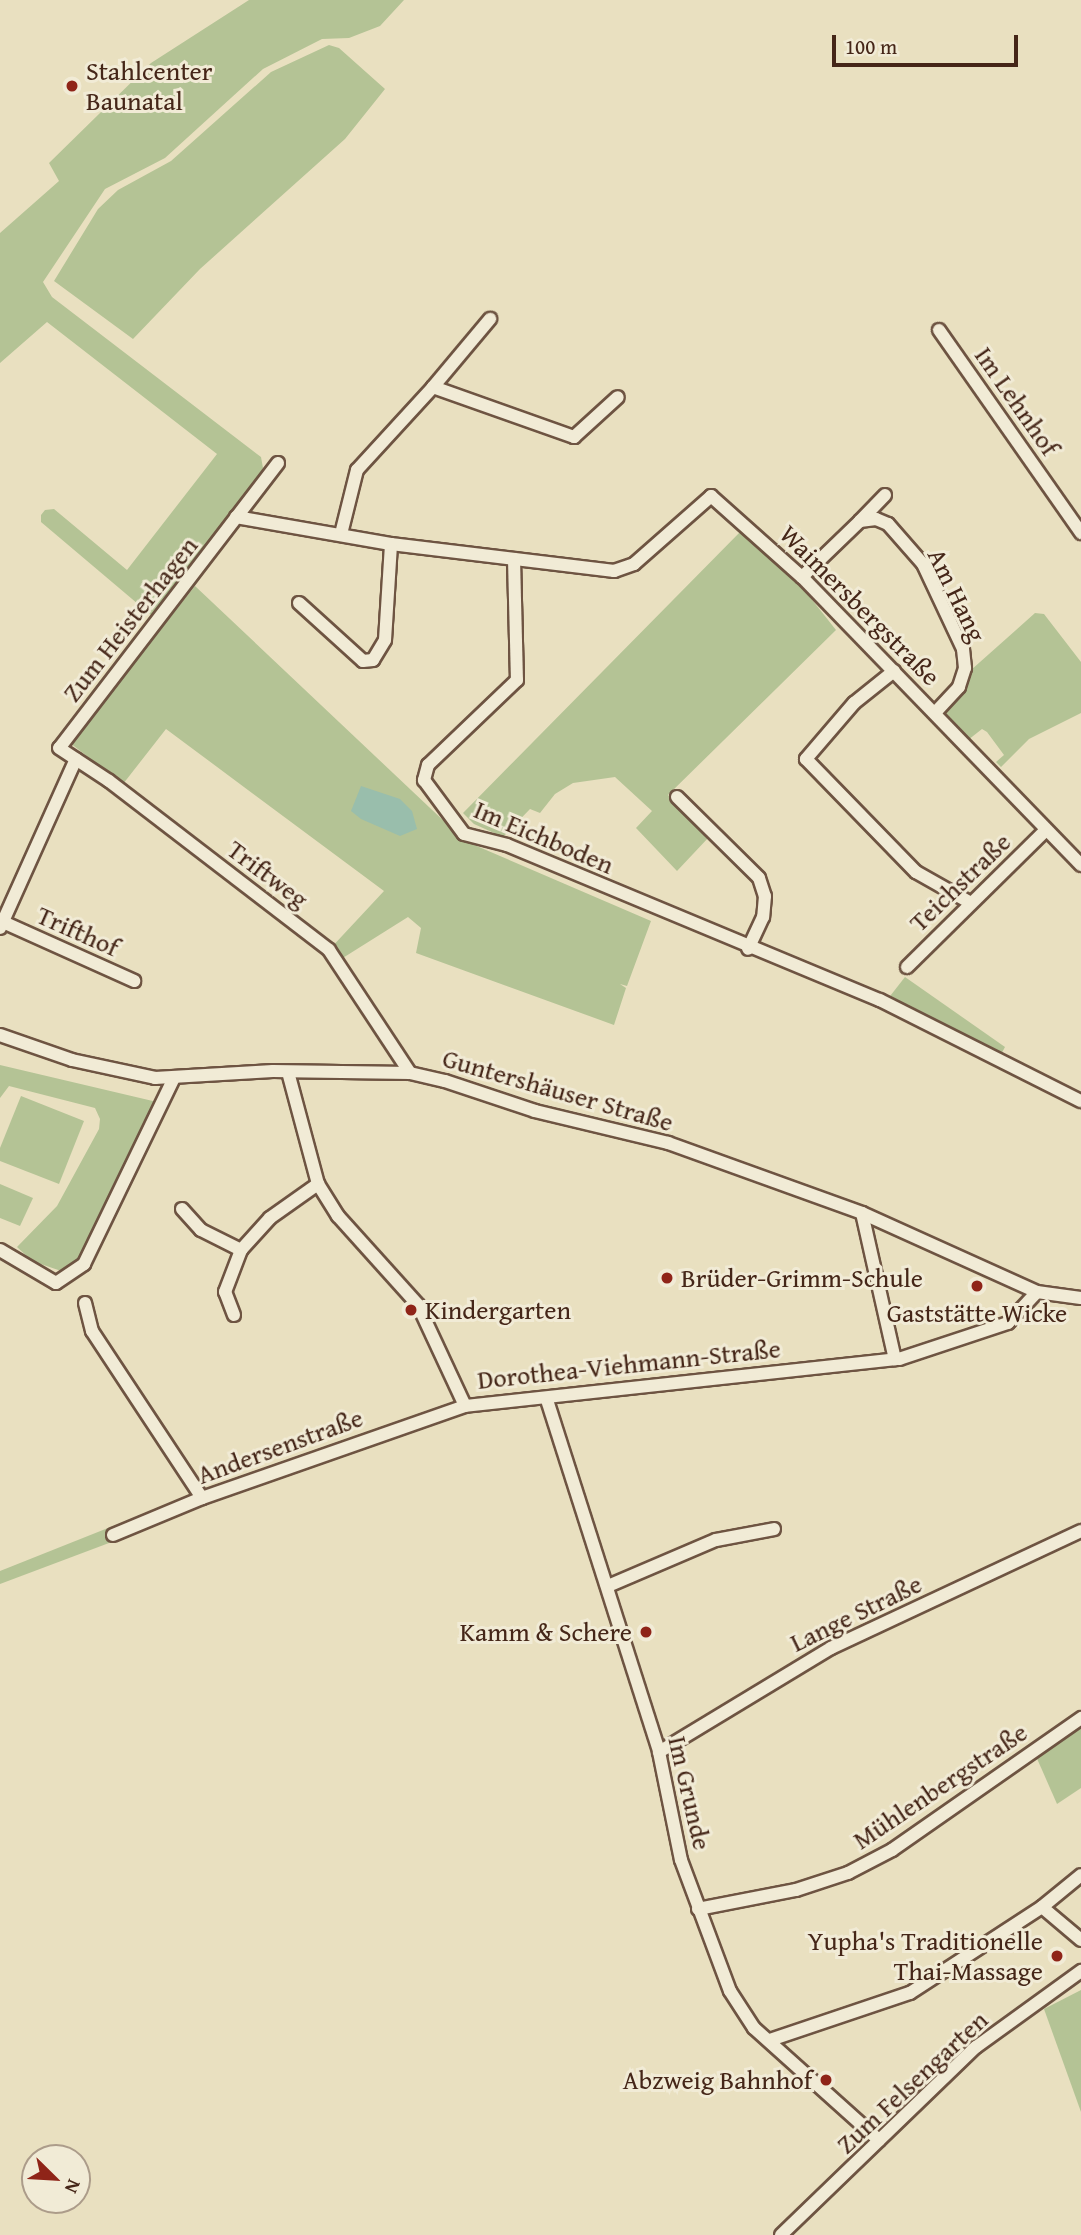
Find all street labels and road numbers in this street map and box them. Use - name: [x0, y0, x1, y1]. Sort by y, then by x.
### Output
- street label: Im Lehnhof: [968, 341, 1066, 461]
- street label: Waimersbergstraße: [773, 518, 947, 692]
- street label: Zum Heisterhagen: [56, 530, 204, 708]
- street label: Am Hang: [921, 543, 993, 647]
- street label: Im Eichboden: [470, 794, 618, 880]
- street label: Teichstraße: [903, 826, 1017, 938]
- street label: Triftweg: [221, 834, 315, 914]
- street label: Trifthof: [32, 899, 124, 963]
- street label: Guntershäuser Straße: [439, 1042, 677, 1138]
- street label: Dorothea-Viehmann-Straße: [476, 1333, 782, 1395]
- street label: Andersenstraße: [193, 1402, 367, 1490]
- street label: Lange Straße: [785, 1568, 927, 1658]
- street label: Mühlenbergstraße: [847, 1716, 1033, 1856]
- street label: Im Grunde: [662, 1733, 718, 1853]
- street label: Zum Felsengarten: [830, 2004, 994, 2160]

